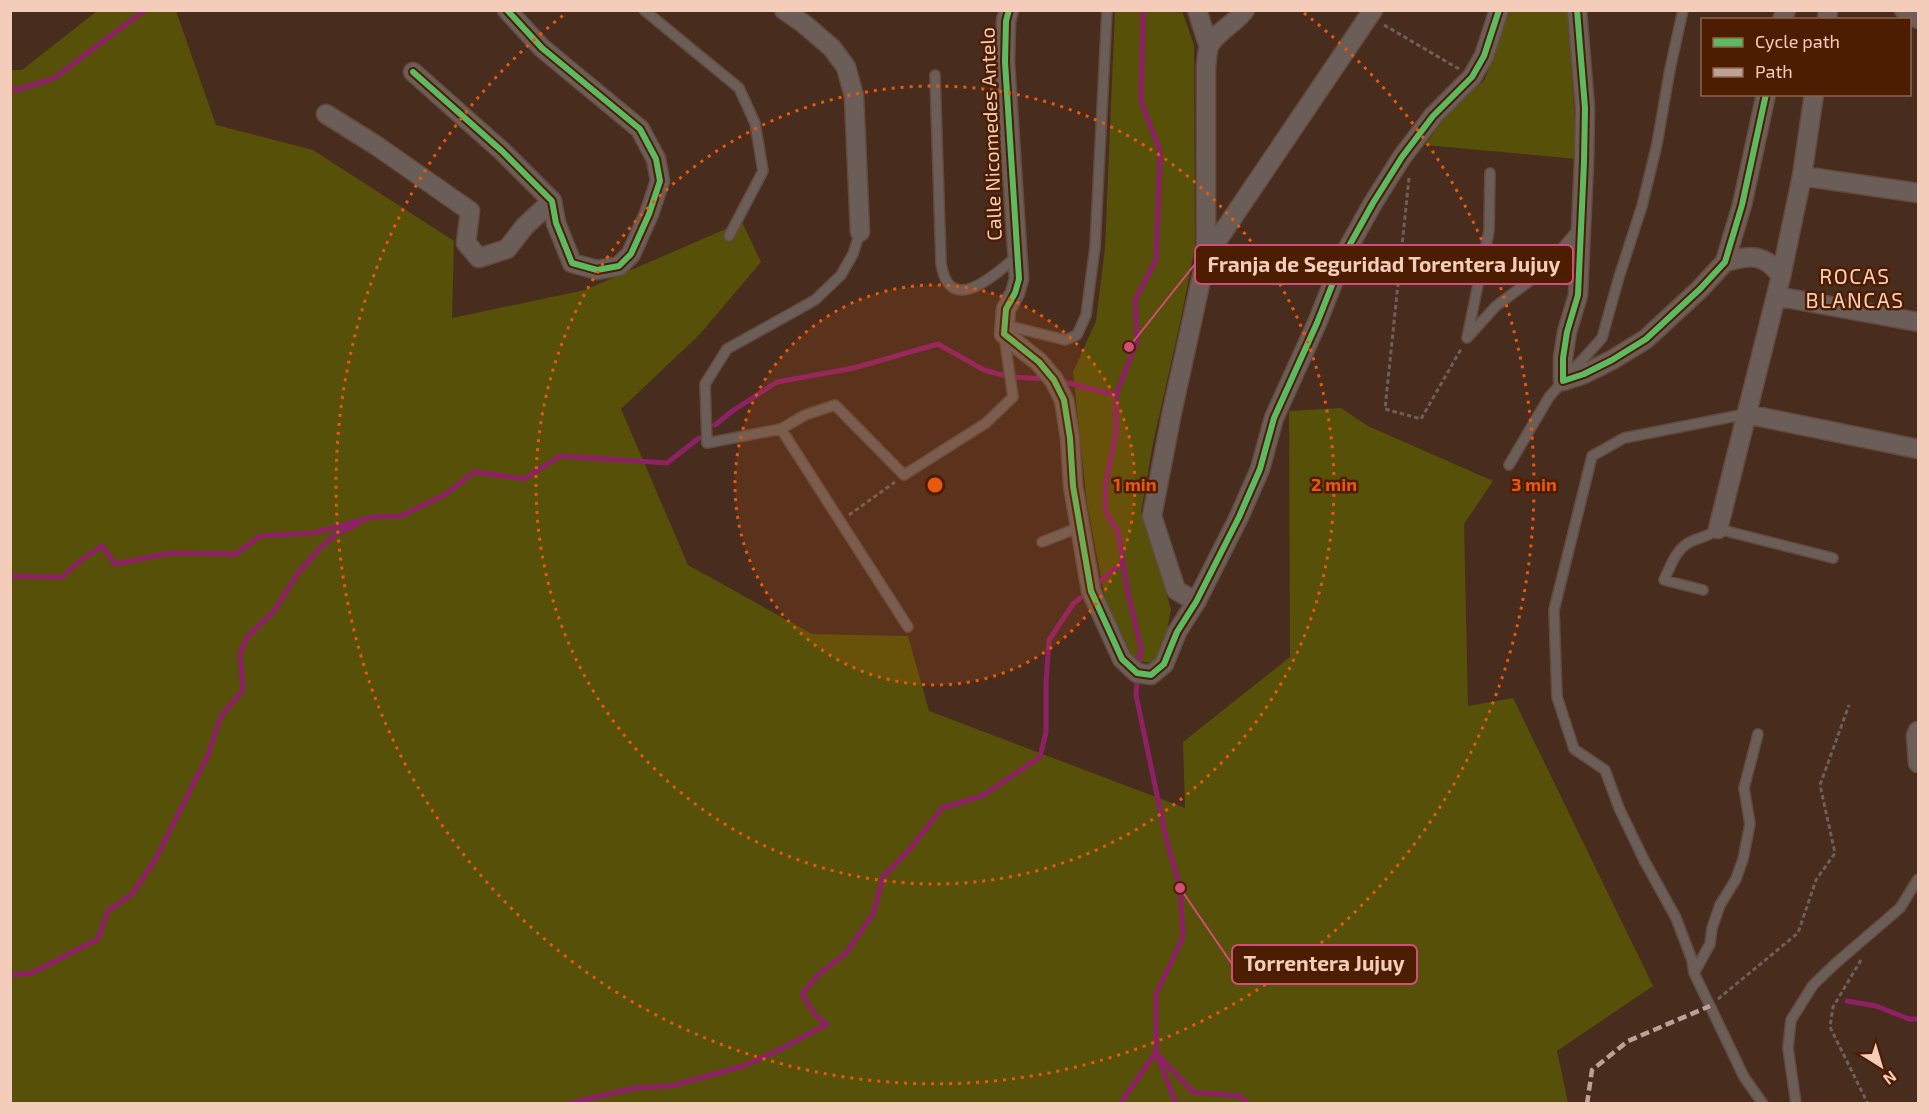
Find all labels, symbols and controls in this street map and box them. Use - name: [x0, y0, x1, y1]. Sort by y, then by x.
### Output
- legend: [1701, 18, 1911, 96]
- street label: Calle Nicomedes Antelo: [974, 27, 1006, 241]
- text: Cycle path: [1755, 30, 1840, 52]
- text: Path: [1755, 60, 1793, 82]
- callout: Franja de Seguridad Torentera Jujuy: [1195, 245, 1573, 284]
- text: Franja de Seguridad Torentera Jujuy: [1208, 251, 1561, 277]
- district label: ROCAS BLANCAS: [1806, 263, 1905, 312]
- text: 1 min: [1113, 473, 1157, 495]
- text: 2 min: [1311, 473, 1357, 495]
- text: 3 min: [1511, 473, 1557, 495]
- centre of rings: [925, 475, 945, 495]
- callout: Torrentera Jujuy: [1232, 945, 1417, 984]
- text: Torrentera Jujuy: [1243, 950, 1405, 976]
- north arrow: [1851, 1036, 1911, 1096]
- text: N: [1880, 1067, 1901, 1089]

